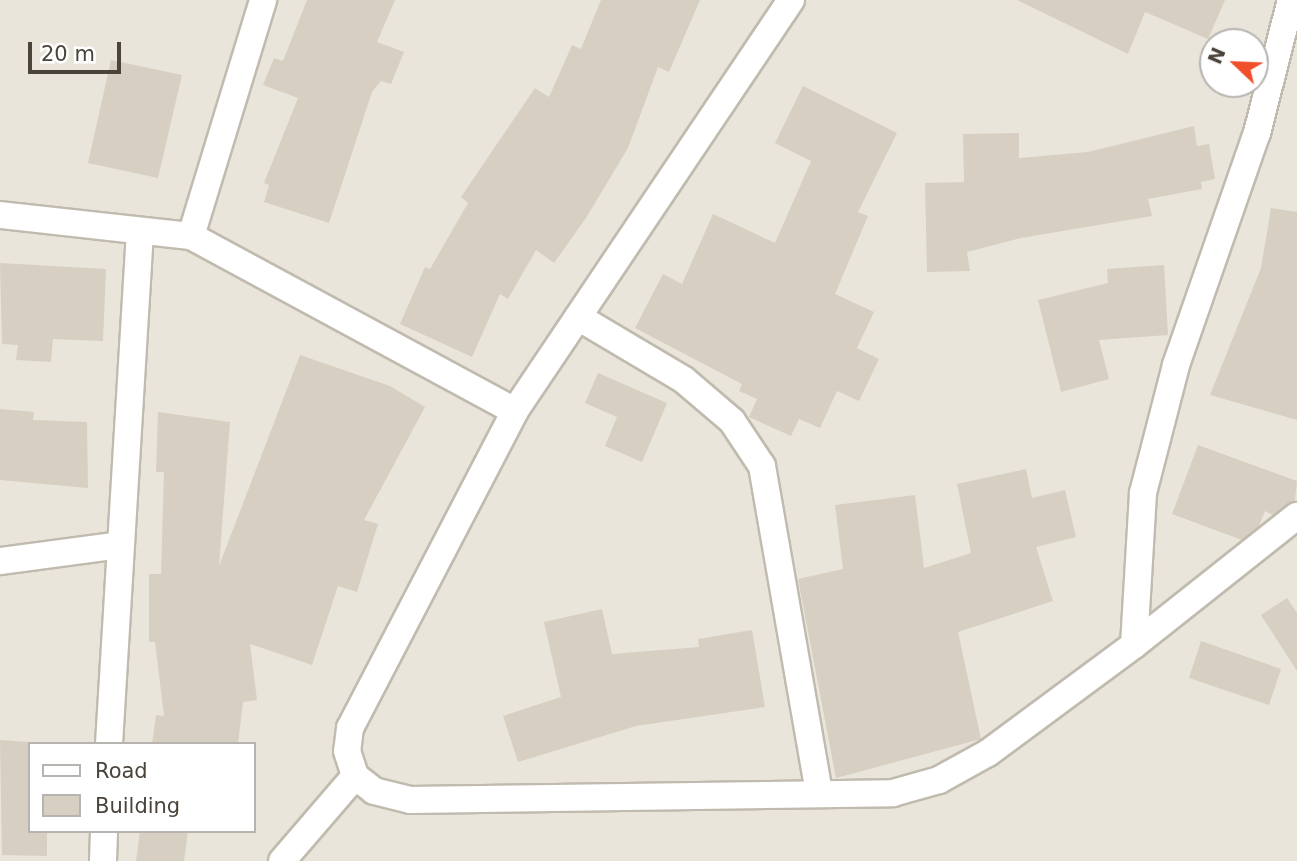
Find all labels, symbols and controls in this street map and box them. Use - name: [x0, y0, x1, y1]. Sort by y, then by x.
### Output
- scale bar: [32, 28, 124, 72]
- north arrow: [1199, 28, 1269, 98]
- text: 20 m: [41, 42, 95, 66]
- text: N: [1203, 44, 1230, 67]
- legend: [28, 742, 256, 833]
- text: Road: [95, 759, 148, 783]
- text: Building: [95, 794, 180, 818]

